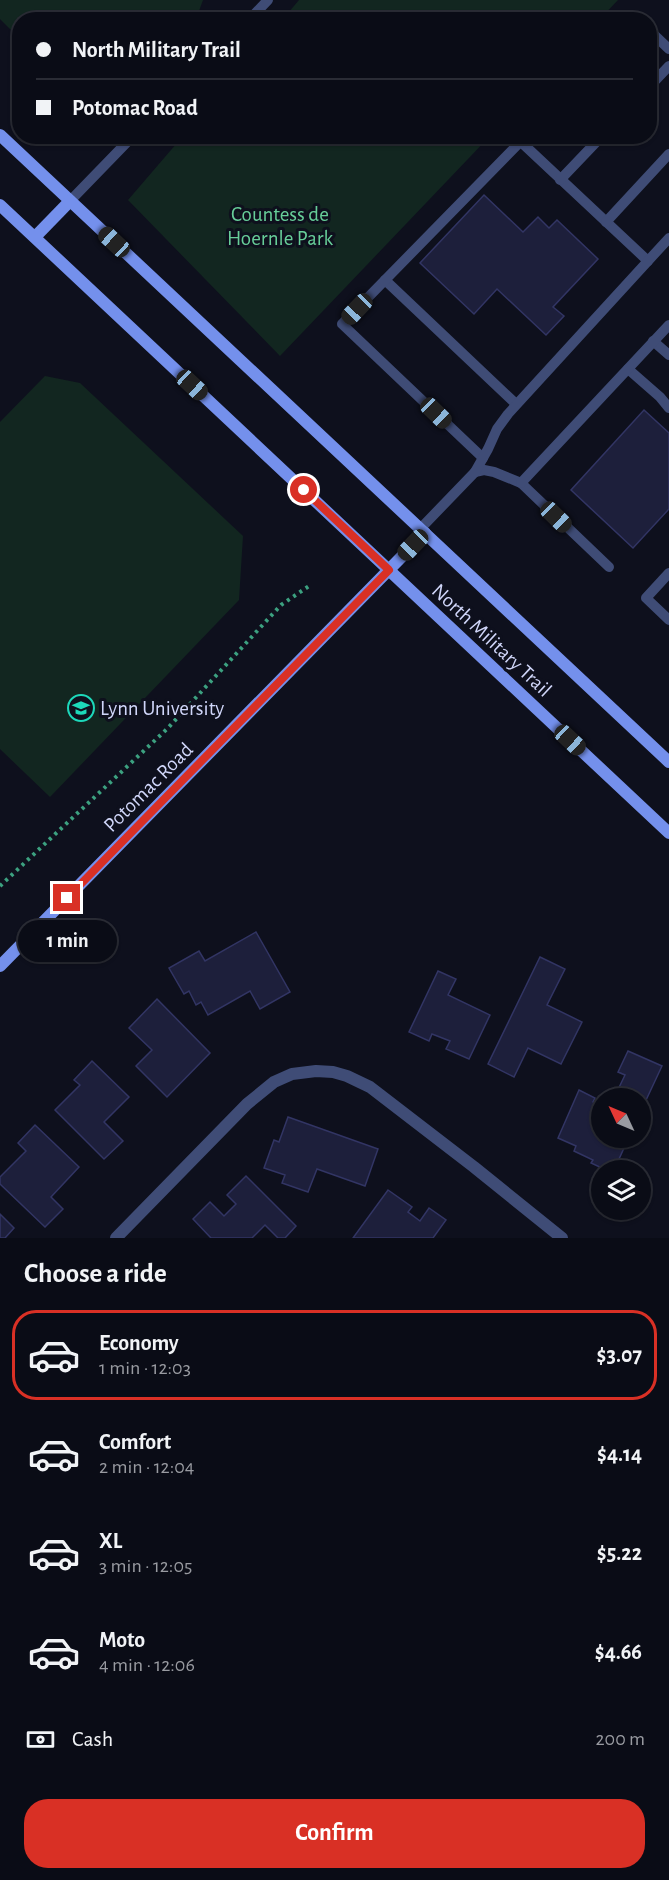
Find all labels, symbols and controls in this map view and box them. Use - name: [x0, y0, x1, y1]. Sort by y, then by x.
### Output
- text: North Military Trail: [72, 39, 241, 61]
- text: Potomac Road: [72, 97, 198, 119]
- park label: Countess de Hoernle Park: [227, 204, 333, 249]
- car: [95, 223, 133, 261]
- car: [338, 290, 376, 328]
- car: [173, 366, 211, 404]
- car: [417, 394, 455, 432]
- route start: [290, 476, 317, 503]
- car: [537, 498, 575, 536]
- car: [394, 526, 432, 564]
- street label: North Military Trail: [428, 580, 555, 701]
- school or university icon: Lynn University: [66, 693, 96, 723]
- place label: Lynn University: [100, 698, 224, 719]
- car: [551, 721, 589, 759]
- street label: Potomac Road: [100, 739, 197, 836]
- route end: [53, 884, 80, 911]
- callout: 1 min: [17, 919, 116, 961]
- text: 1 min: [46, 931, 89, 951]
- north arrow: [591, 1088, 651, 1148]
- map controls: [591, 1088, 651, 1220]
- button: layers: [591, 1160, 651, 1220]
- text: Choose a ride: [24, 1260, 167, 1287]
- icon: car: [27, 1328, 81, 1382]
- text: Economy: [99, 1332, 179, 1354]
- text: $3.07: [597, 1344, 642, 1366]
- text: 1 min · 12:03: [99, 1358, 191, 1378]
- icon: car: [27, 1427, 81, 1481]
- text: Comfort: [99, 1431, 171, 1453]
- text: $4.14: [597, 1443, 642, 1465]
- text: 2 min · 12:04: [99, 1457, 194, 1477]
- icon: car: [27, 1526, 81, 1580]
- text: XL: [99, 1530, 122, 1552]
- text: $5.22: [597, 1542, 642, 1564]
- text: 3 min · 12:05: [99, 1556, 192, 1576]
- icon: car: [27, 1625, 81, 1679]
- text: Moto: [99, 1629, 145, 1651]
- text: $4.66: [595, 1641, 642, 1663]
- text: 4 min · 12:06: [99, 1655, 195, 1675]
- icon: cash: [24, 1723, 57, 1756]
- text: Cash: [72, 1728, 113, 1750]
- text: 200 m: [595, 1729, 645, 1749]
- button: Confirm: [24, 1799, 645, 1868]

